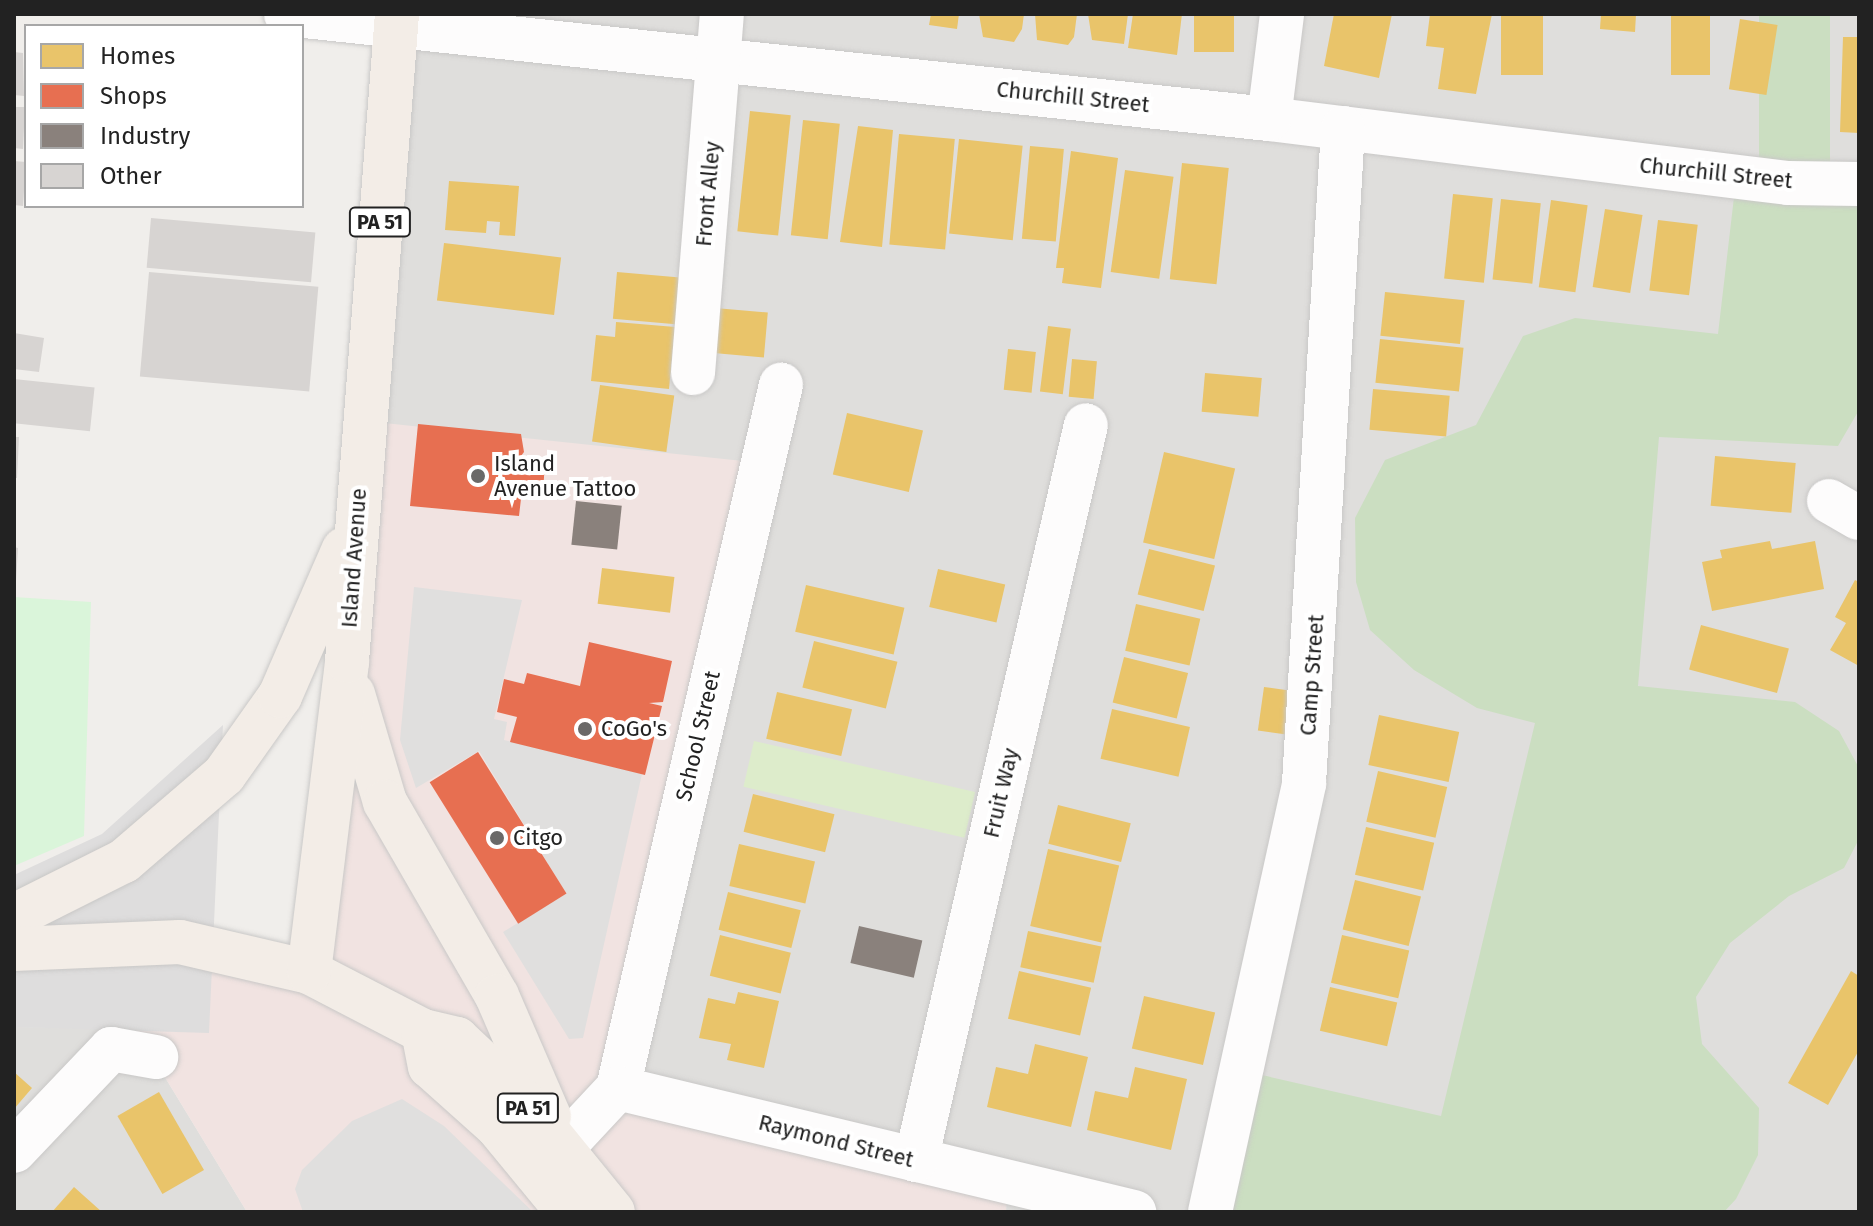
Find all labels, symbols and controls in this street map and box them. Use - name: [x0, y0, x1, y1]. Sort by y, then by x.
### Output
- legend: [24, 24, 304, 208]
- text: Homes: [100, 42, 175, 70]
- street label: Churchill Street: [995, 76, 1151, 118]
- text: Shops: [100, 82, 167, 110]
- text: Industry: [100, 122, 190, 150]
- street label: Front Alley: [690, 140, 726, 248]
- street label: Churchill Street: [1638, 152, 1794, 194]
- text: Other: [100, 162, 162, 190]
- road number: PA 51: [348, 206, 412, 238]
- place label: Island Avenue Tattoo: [494, 450, 636, 502]
- marker: Island Avenue Tattoo: [469, 467, 487, 485]
- street label: Island Avenue: [336, 487, 372, 629]
- street label: Camp Street: [1295, 613, 1329, 737]
- street label: School Street: [670, 668, 726, 804]
- place label: CoGo's: [601, 716, 667, 742]
- marker: CoGo's: [576, 720, 594, 738]
- street label: Fruit Way: [978, 746, 1024, 840]
- place label: Citgo: [513, 825, 563, 851]
- marker: Citgo: [488, 829, 506, 847]
- road number: PA 51: [496, 1092, 560, 1124]
- street label: Raymond Street: [756, 1109, 916, 1173]

